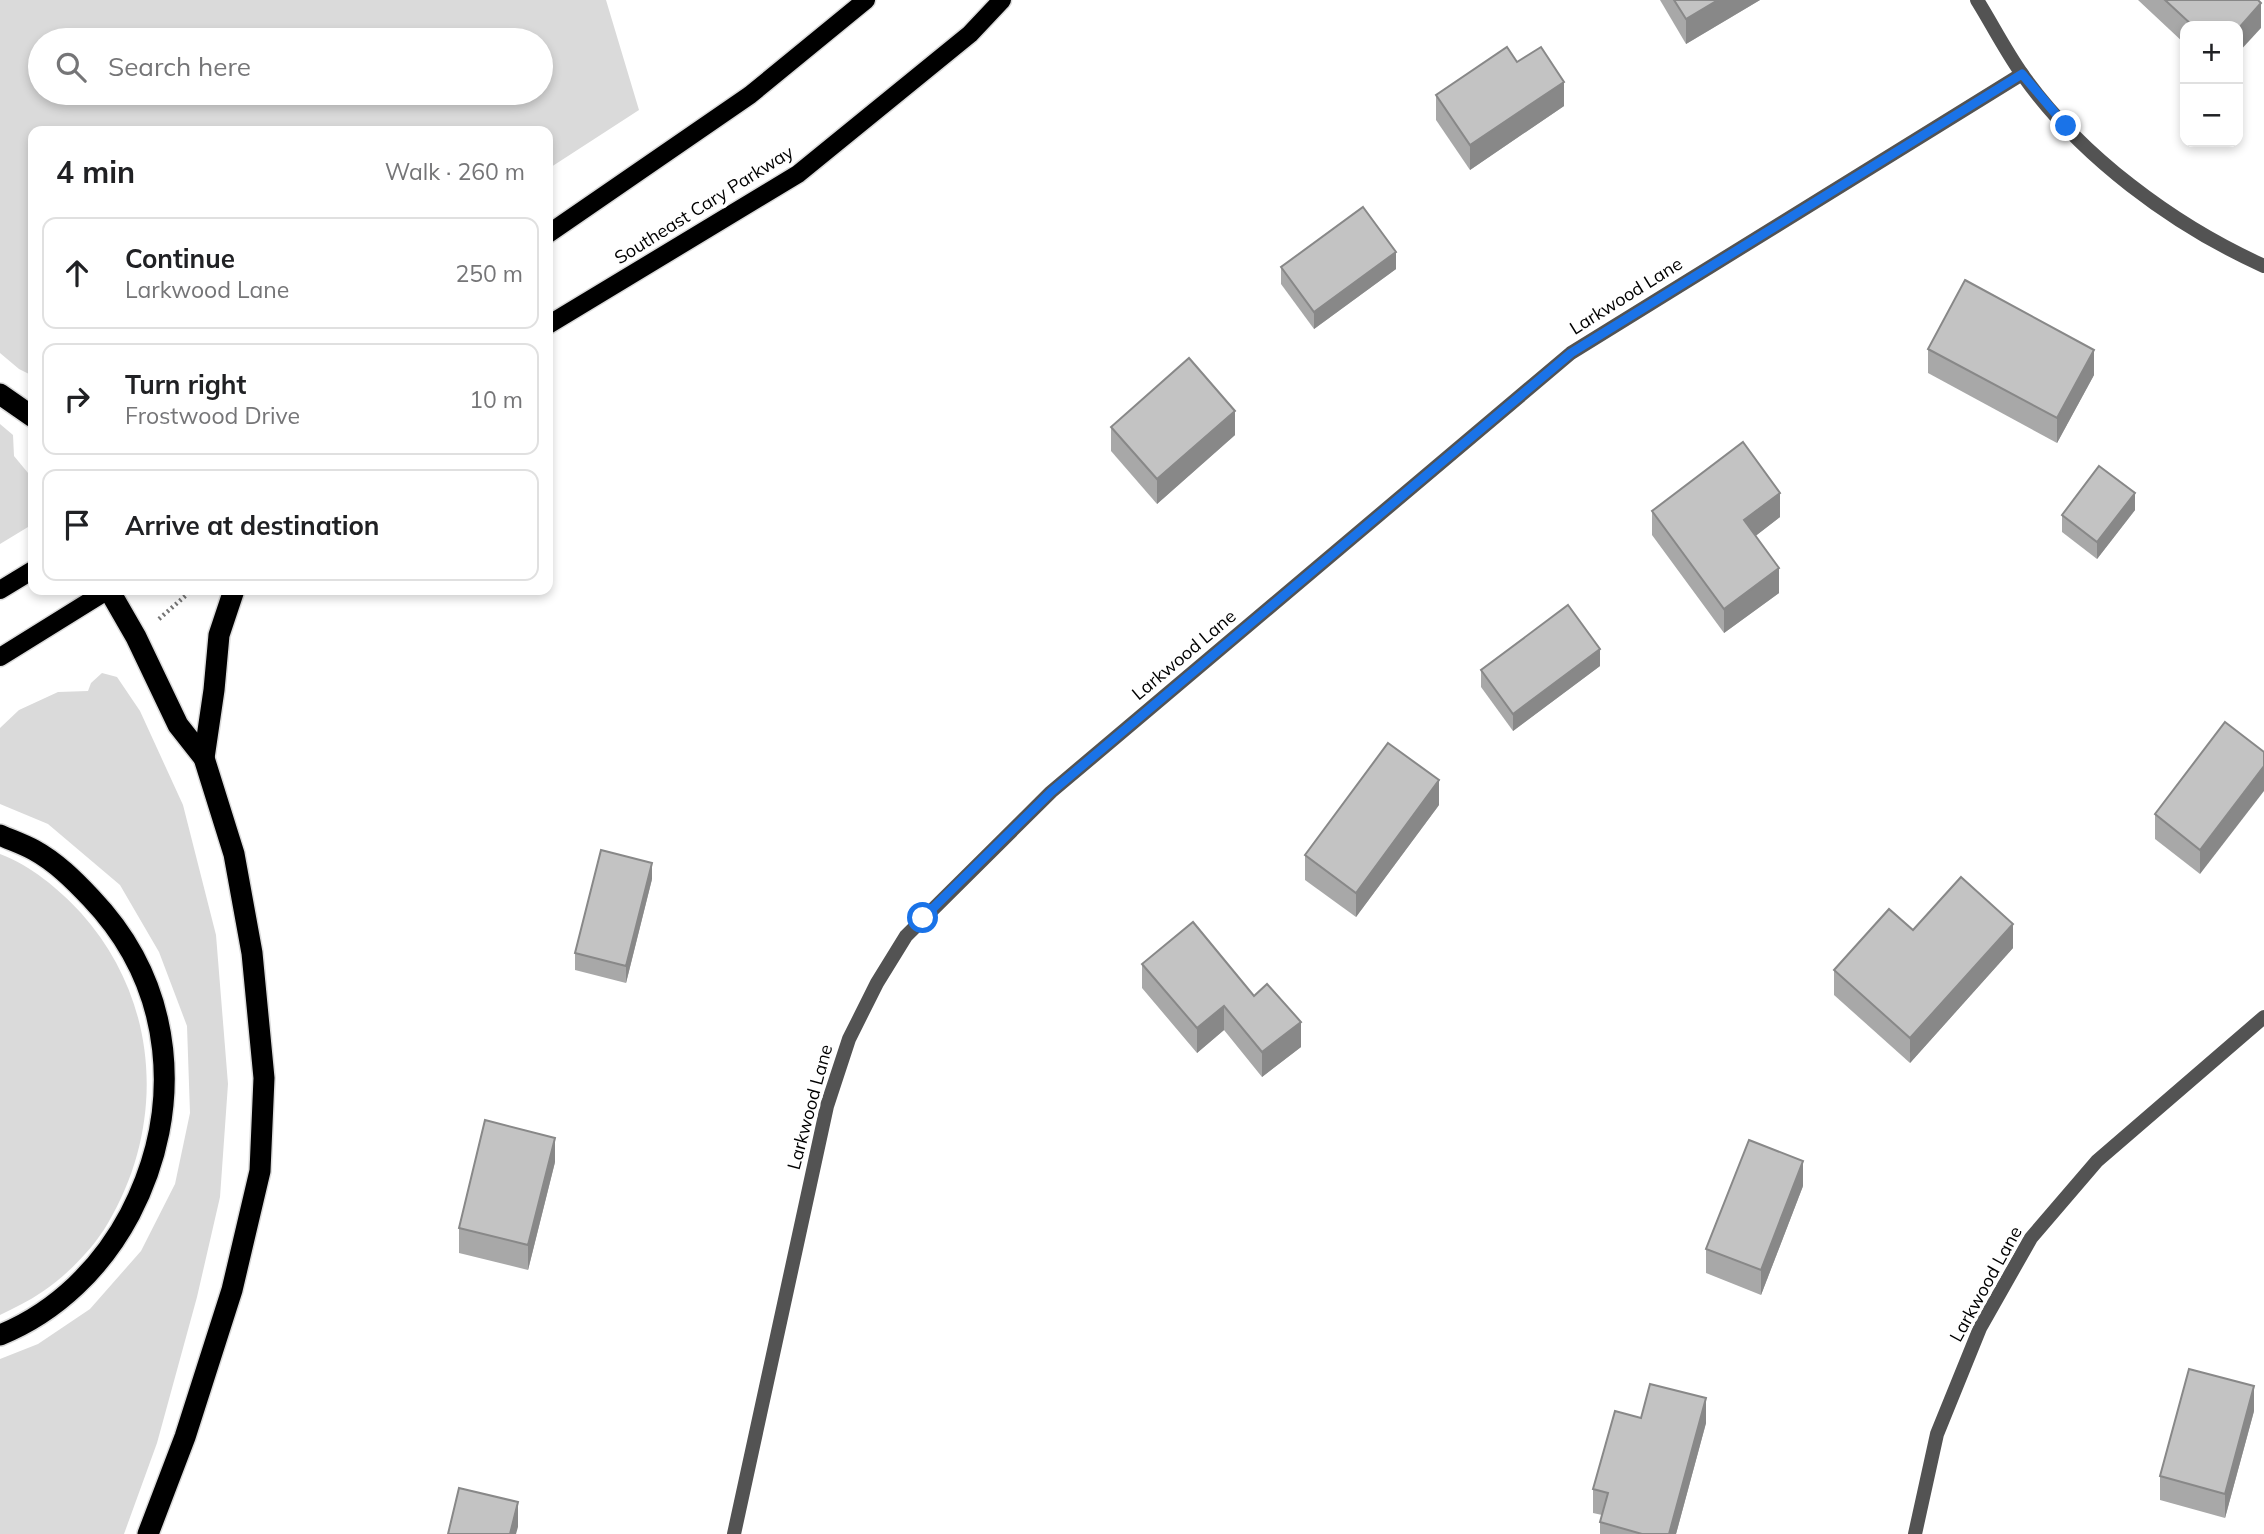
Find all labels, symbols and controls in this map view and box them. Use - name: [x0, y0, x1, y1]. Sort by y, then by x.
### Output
- map controls: [2180, 21, 2243, 147]
- button: +: [2180, 21, 2243, 84]
- search box: [28, 28, 553, 105]
- icon: search: [52, 48, 90, 86]
- text: Search here: [108, 50, 251, 83]
- button: −: [2180, 84, 2243, 147]
- route end: [2050, 110, 2081, 141]
- street label: Southeast Cary Parkway: [610, 140, 798, 269]
- text: 4 min: [56, 153, 135, 191]
- text: Walk · 260 m: [385, 157, 525, 186]
- text: Continue: [125, 242, 235, 275]
- street label: Larkwood Lane: [1565, 252, 1686, 339]
- icon: ahead: [58, 254, 96, 292]
- text: 250 m: [455, 259, 523, 288]
- text: Larkwood Lane: [125, 275, 289, 304]
- text: Turn right: [125, 368, 246, 401]
- icon: right: [58, 380, 96, 418]
- text: 10 m: [469, 385, 523, 414]
- text: Frostwood Drive: [125, 401, 300, 430]
- icon: arrive: [58, 506, 96, 544]
- text: Arrive at destination: [125, 509, 380, 542]
- street label: Larkwood Lane: [1127, 604, 1240, 705]
- route start: [907, 902, 938, 933]
- street label: Larkwood Lane: [782, 1042, 837, 1172]
- street label: Larkwood Lane: [1944, 1222, 2027, 1346]

